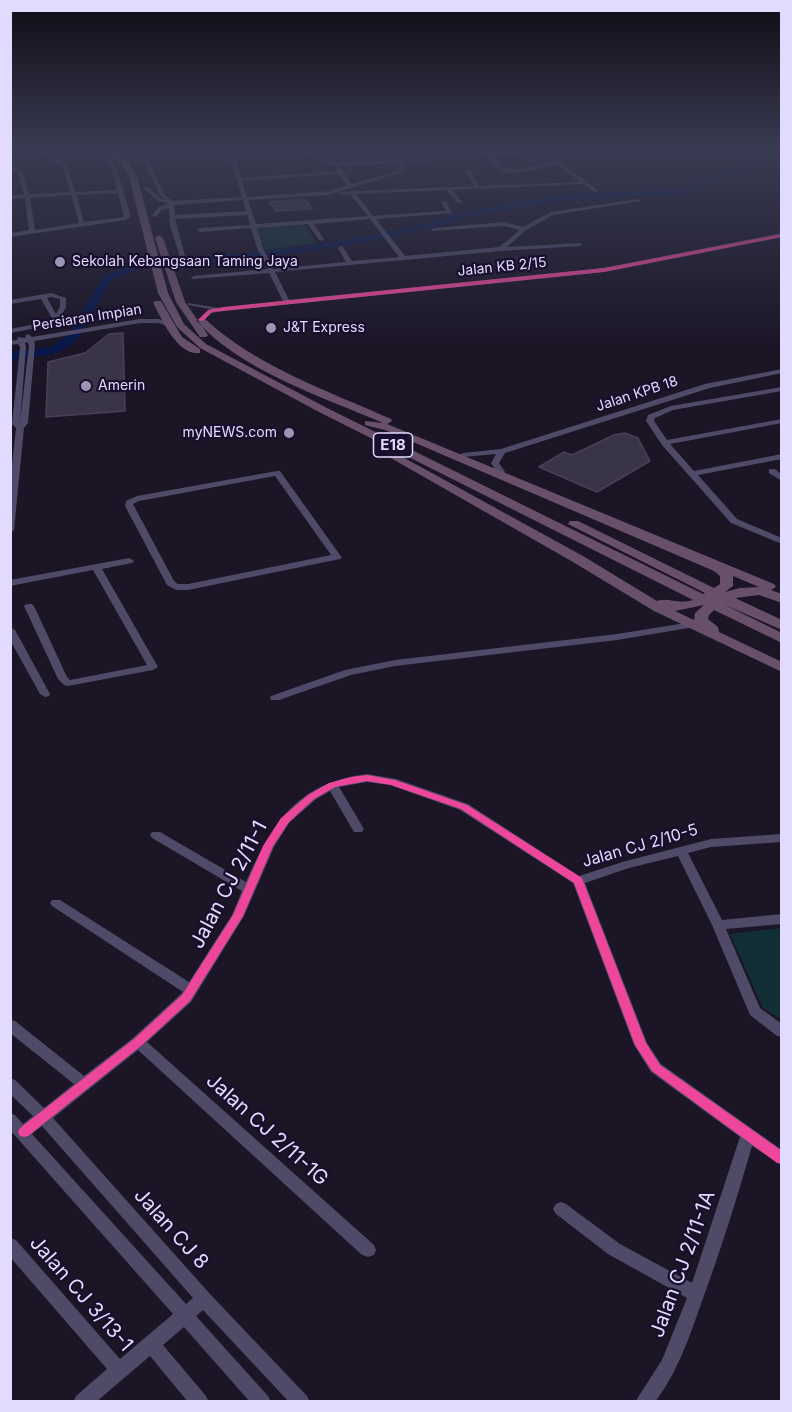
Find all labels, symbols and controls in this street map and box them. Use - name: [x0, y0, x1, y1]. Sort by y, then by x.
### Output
- place label: Sekolah Kebangsaan Taming Jaya: [72, 254, 298, 270]
- street label: Jalan KB 2/15: [457, 254, 547, 280]
- marker: Sekolah Kebangsaan Taming Jaya: [53, 255, 67, 269]
- street label: Persiaran Impian: [31, 301, 143, 335]
- place label: J&T Express: [283, 320, 365, 336]
- marker: J&T Express: [264, 321, 278, 335]
- street label: Jalan KPB 18: [594, 373, 680, 415]
- place label: Amerin: [98, 378, 145, 394]
- marker: Amerin: [79, 379, 93, 393]
- place label: myNEWS.com: [183, 425, 277, 441]
- marker: myNEWS.com: [282, 426, 296, 440]
- road number: E18: [374, 433, 412, 457]
- street label: Jalan CJ 2/11-1: [185, 817, 273, 953]
- street label: Jalan CJ 2/10-5: [580, 820, 700, 872]
- street label: Jalan CJ 2/11-1G: [201, 1069, 333, 1191]
- street label: Jalan CJ 8: [129, 1184, 213, 1274]
- street label: Jalan CJ 2/11-1A: [645, 1187, 721, 1341]
- street label: Jalan CJ 3/13-1: [24, 1231, 138, 1357]

